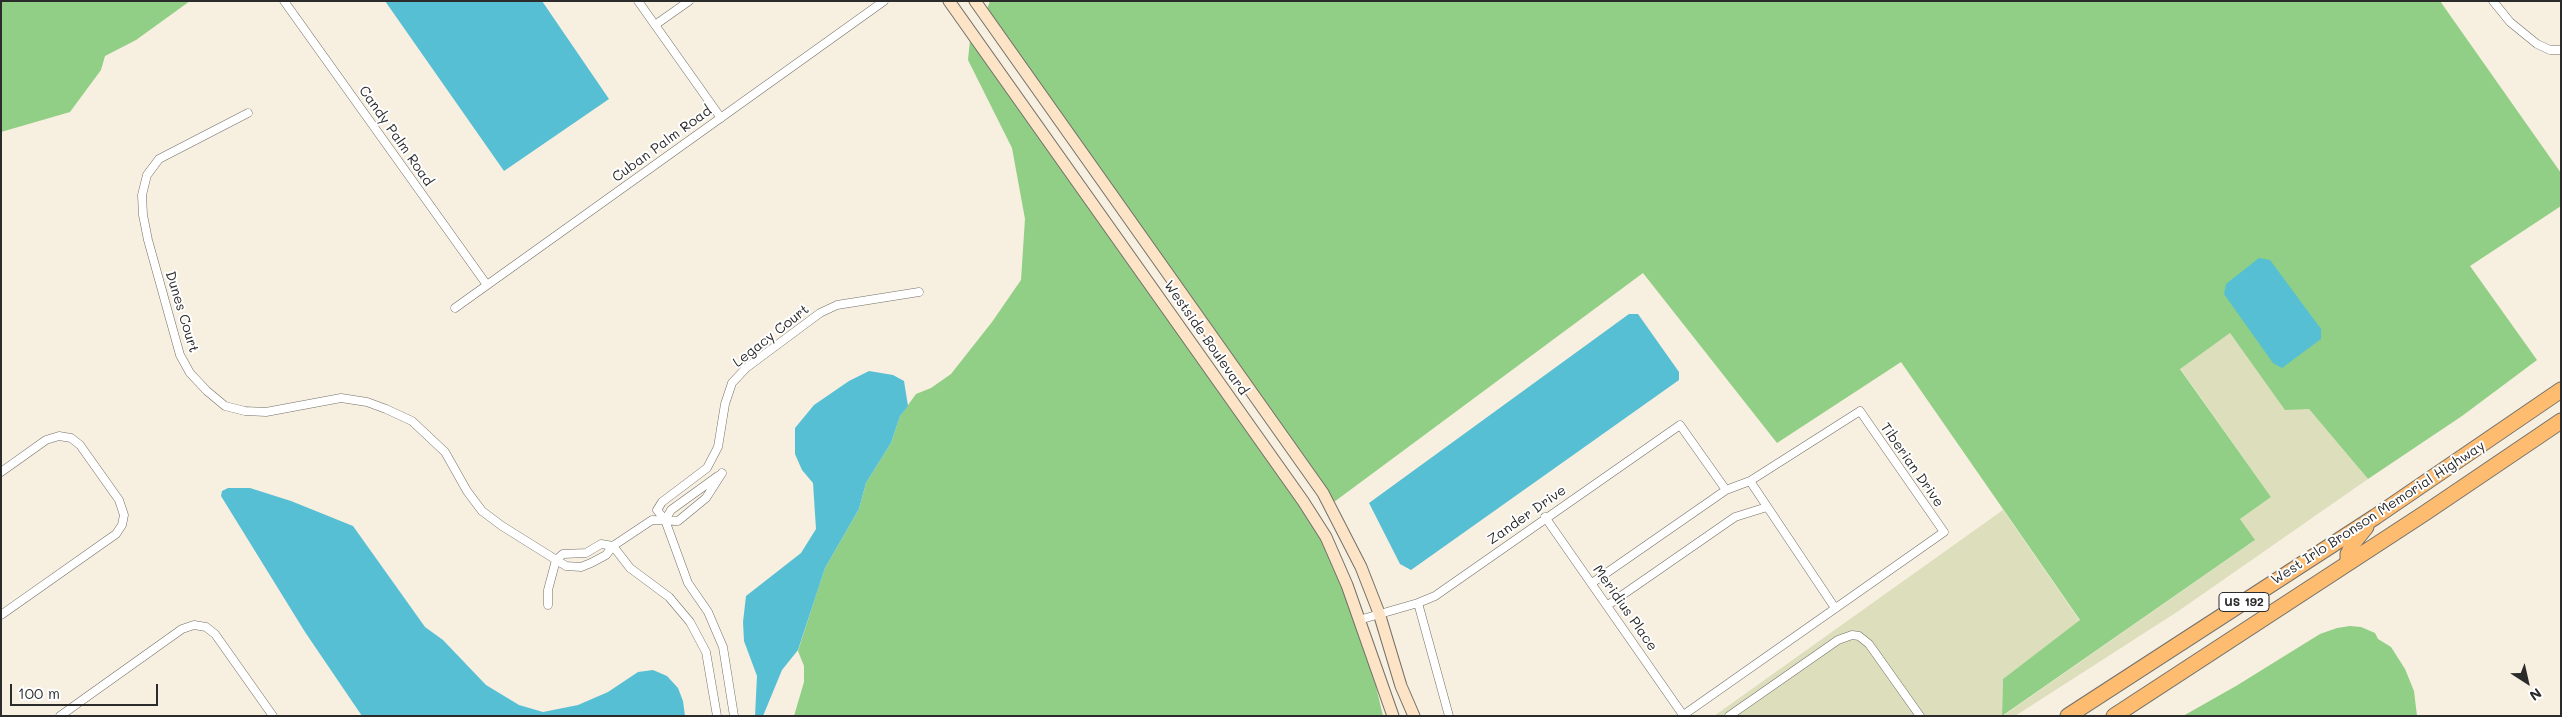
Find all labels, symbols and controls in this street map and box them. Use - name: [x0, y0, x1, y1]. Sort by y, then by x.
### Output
- street label: Candy Palm Road: [355, 83, 437, 189]
- street label: Cuban Palm Road: [609, 102, 715, 186]
- street label: Dunes Court: [162, 269, 202, 355]
- street label: Westside Boulevard: [1160, 278, 1252, 398]
- street label: Legacy Court: [730, 301, 812, 371]
- street label: Tiberian Drive: [1877, 420, 1947, 510]
- street label: West Irlo Bronson Memorial Highway: [2268, 437, 2488, 589]
- street label: Zander Drive: [1485, 482, 1569, 548]
- street label: Meridius Place: [1589, 562, 1661, 654]
- road number: US 192: [2219, 592, 2269, 612]
- north arrow: [2502, 657, 2552, 707]
- scale bar: [12, 674, 160, 706]
- text: 100 m: [18, 683, 60, 703]
- text: N: [2526, 684, 2546, 706]

